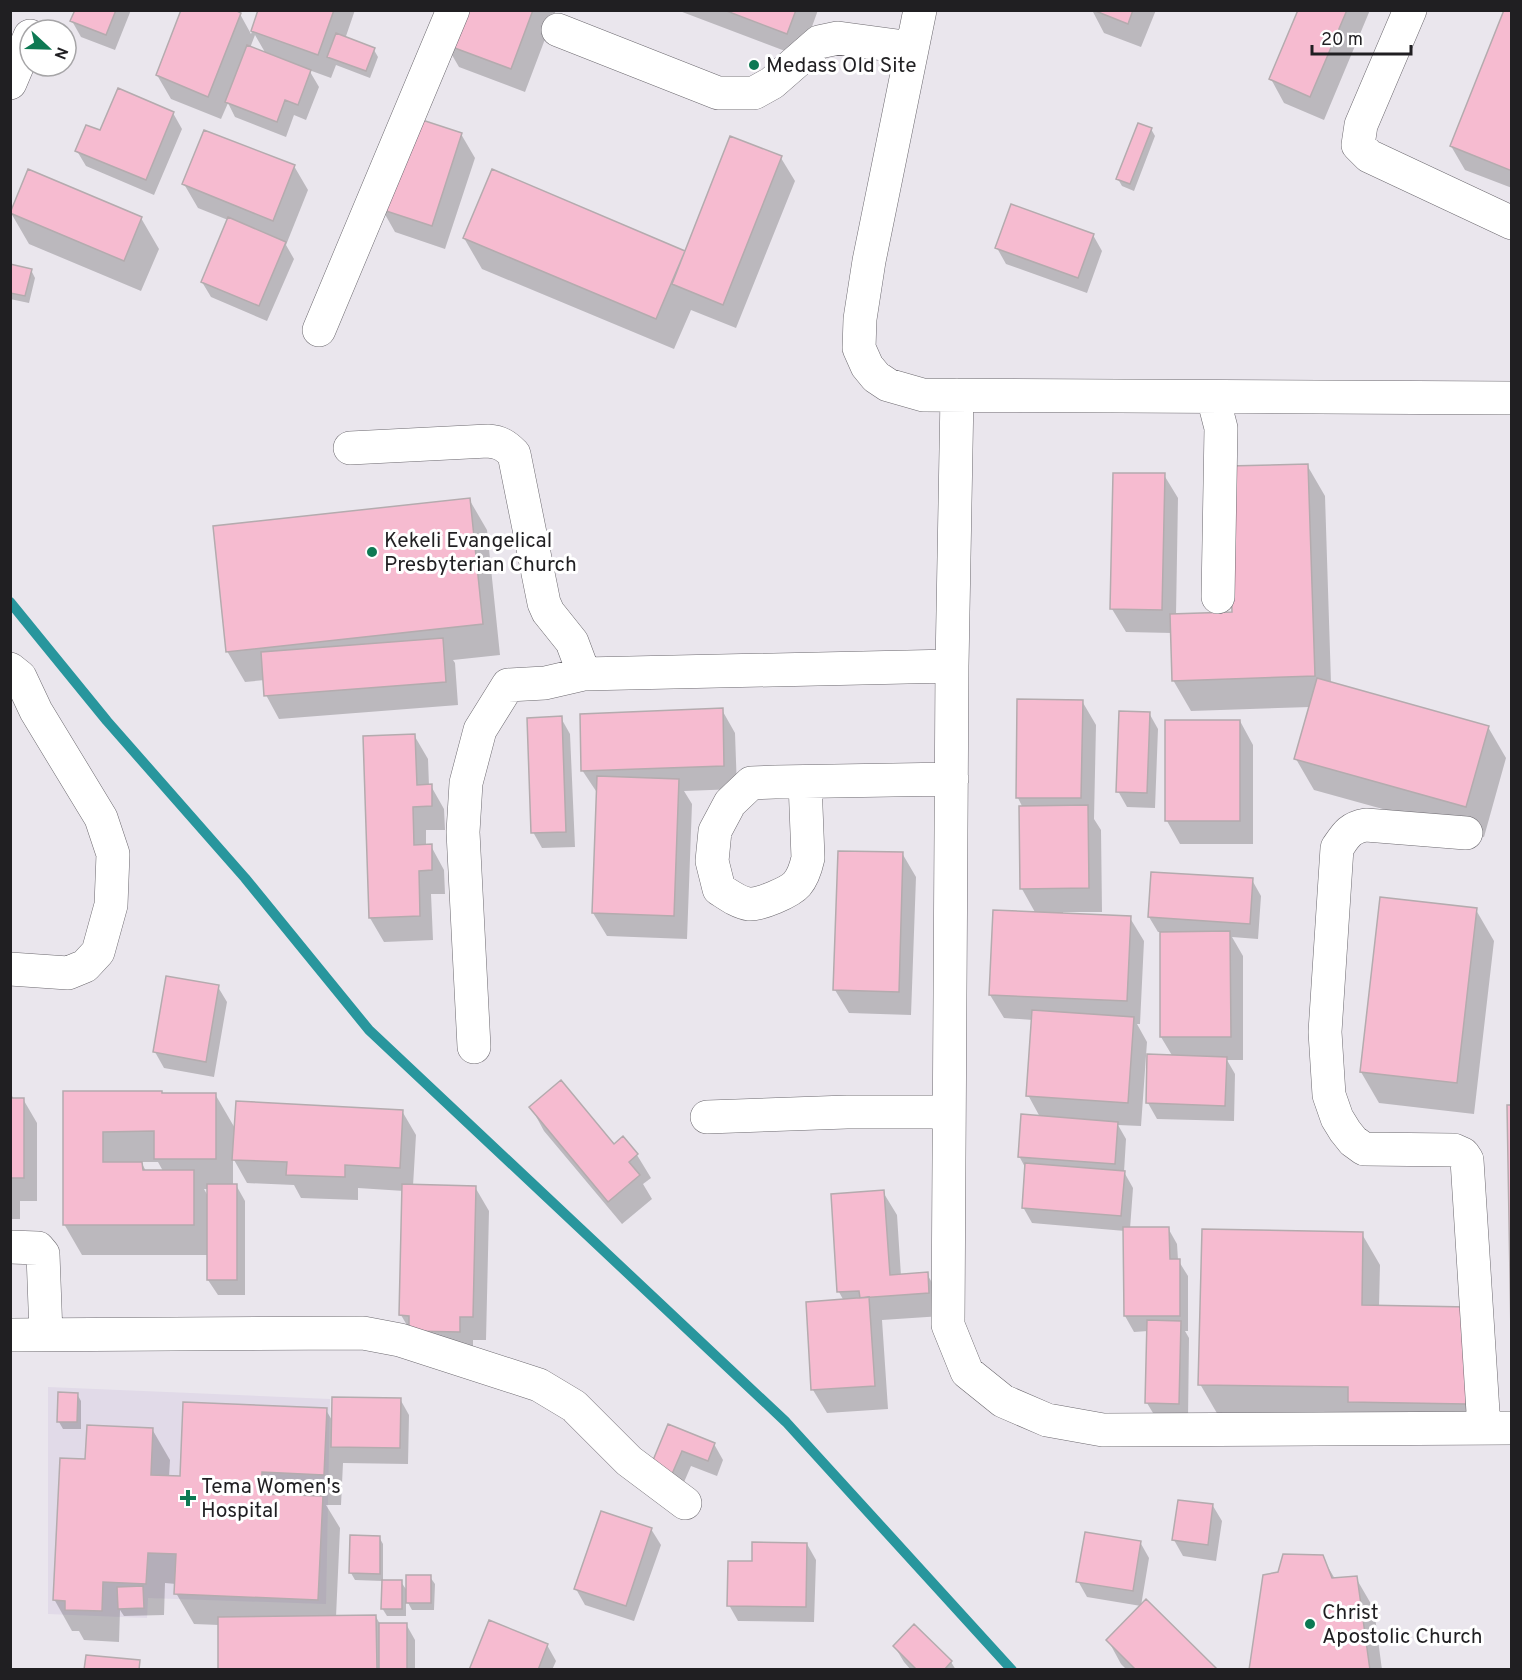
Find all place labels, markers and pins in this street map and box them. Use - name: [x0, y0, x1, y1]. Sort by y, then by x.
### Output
- place label: Medass Old Site: [766, 53, 917, 80]
- marker: Medass Old Site: [747, 58, 761, 72]
- place label: Kekeli Evangelical Presbyterian Church: [384, 528, 577, 579]
- marker: Kekeli Evangelical Presbyterian Church: [365, 545, 379, 559]
- place label: Tema Women's Hospital: [201, 1474, 341, 1525]
- marker: Tema Women's Hospital: [179, 1489, 197, 1507]
- place label: Christ Apostolic Church: [1322, 1600, 1483, 1651]
- marker: Christ Apostolic Church: [1303, 1617, 1317, 1631]

